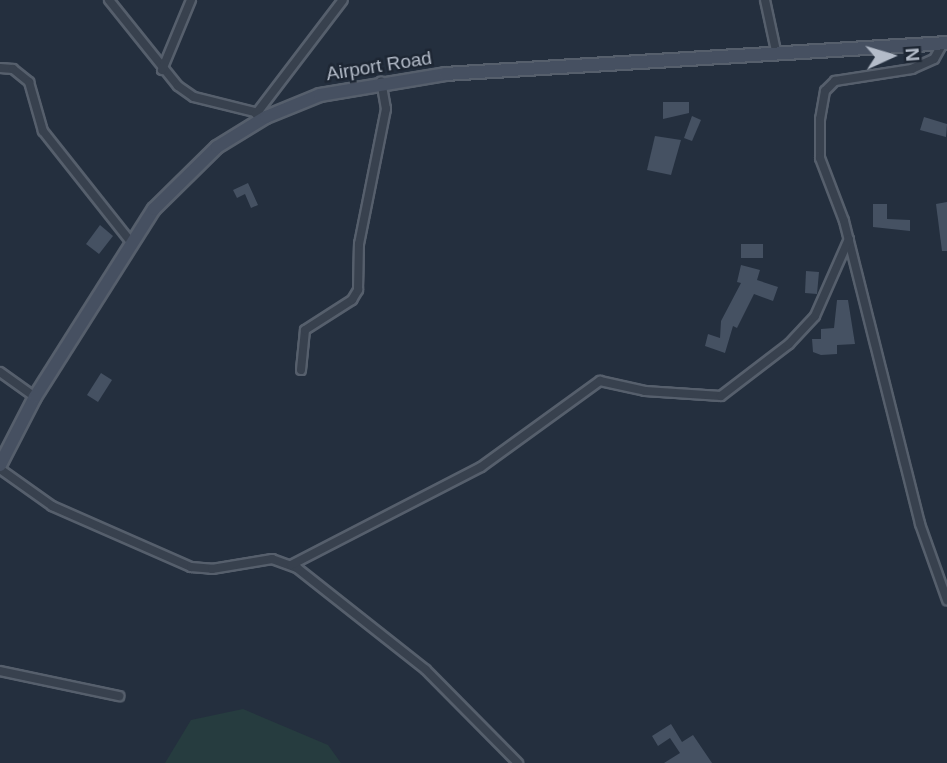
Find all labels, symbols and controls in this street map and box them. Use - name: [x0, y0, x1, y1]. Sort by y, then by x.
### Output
- north arrow: [856, 21, 926, 91]
- street label: Airport Road: [325, 46, 433, 86]
- text: N: [901, 47, 923, 62]

